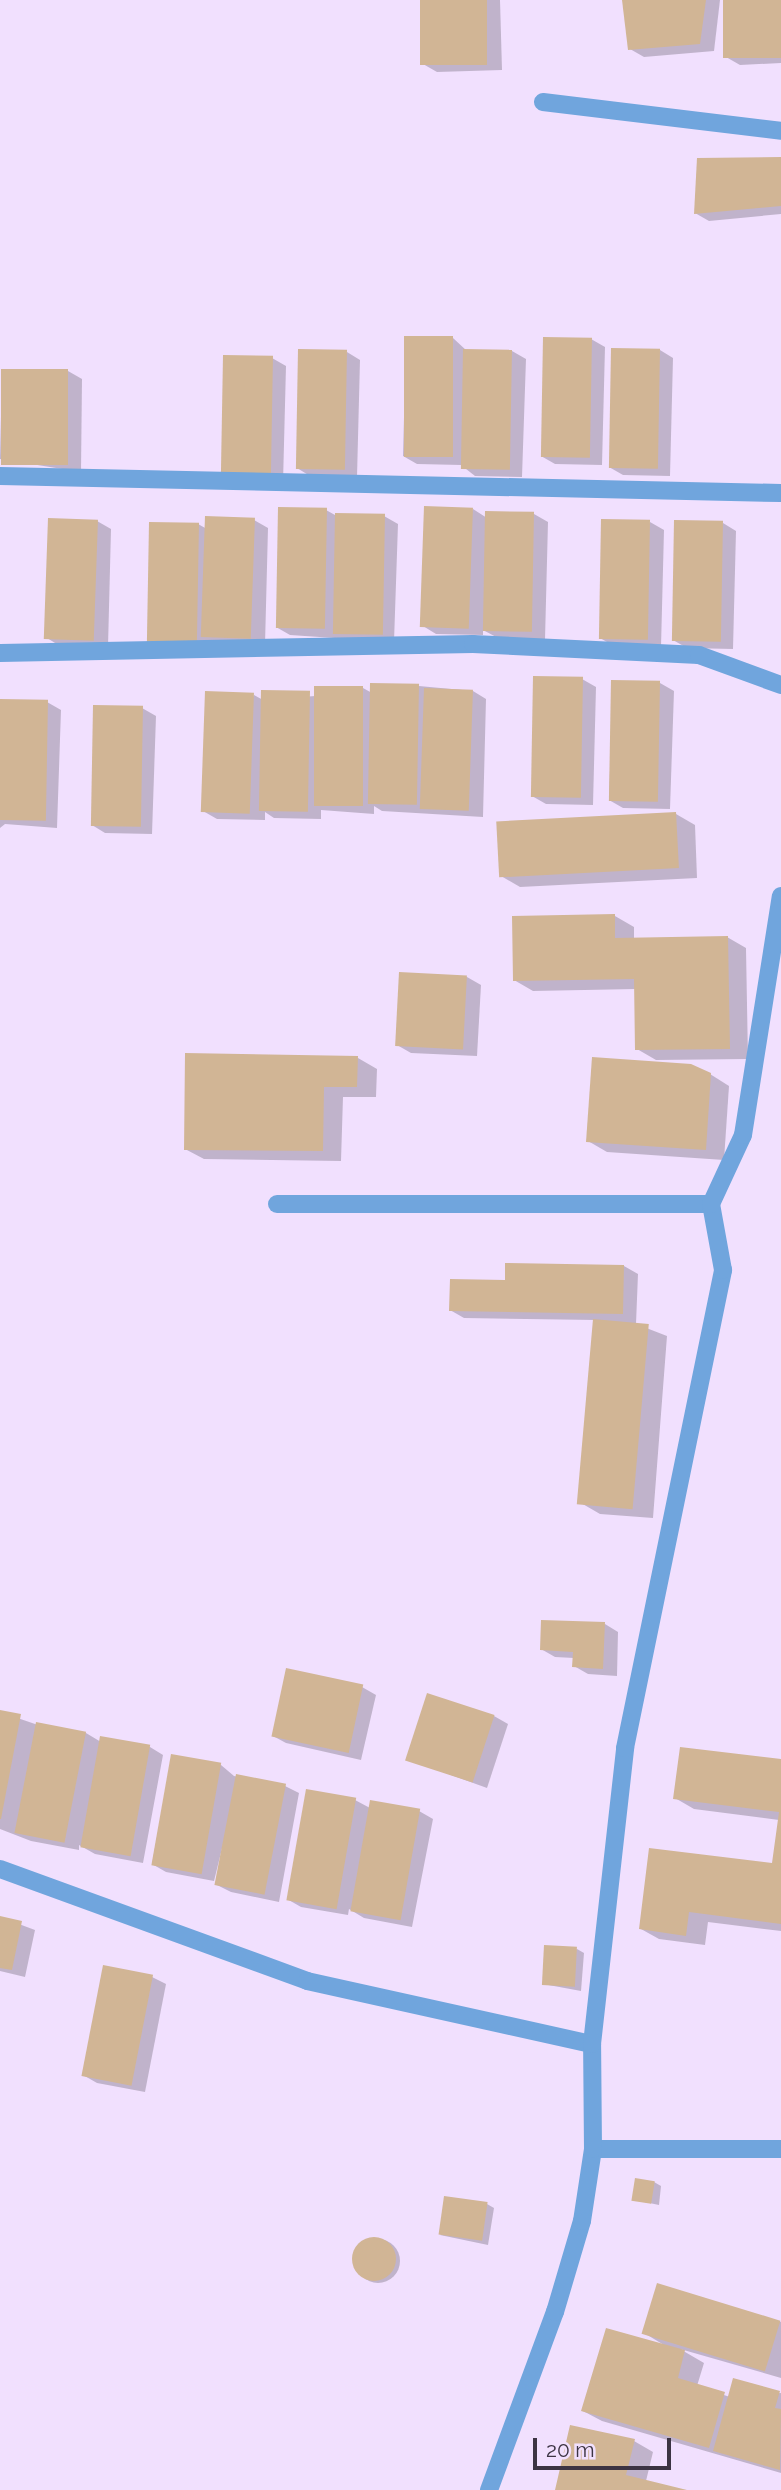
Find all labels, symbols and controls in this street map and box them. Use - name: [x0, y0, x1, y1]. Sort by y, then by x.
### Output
- scale bar: [536, 2424, 674, 2468]
- text: 20 m: [546, 2437, 594, 2462]

